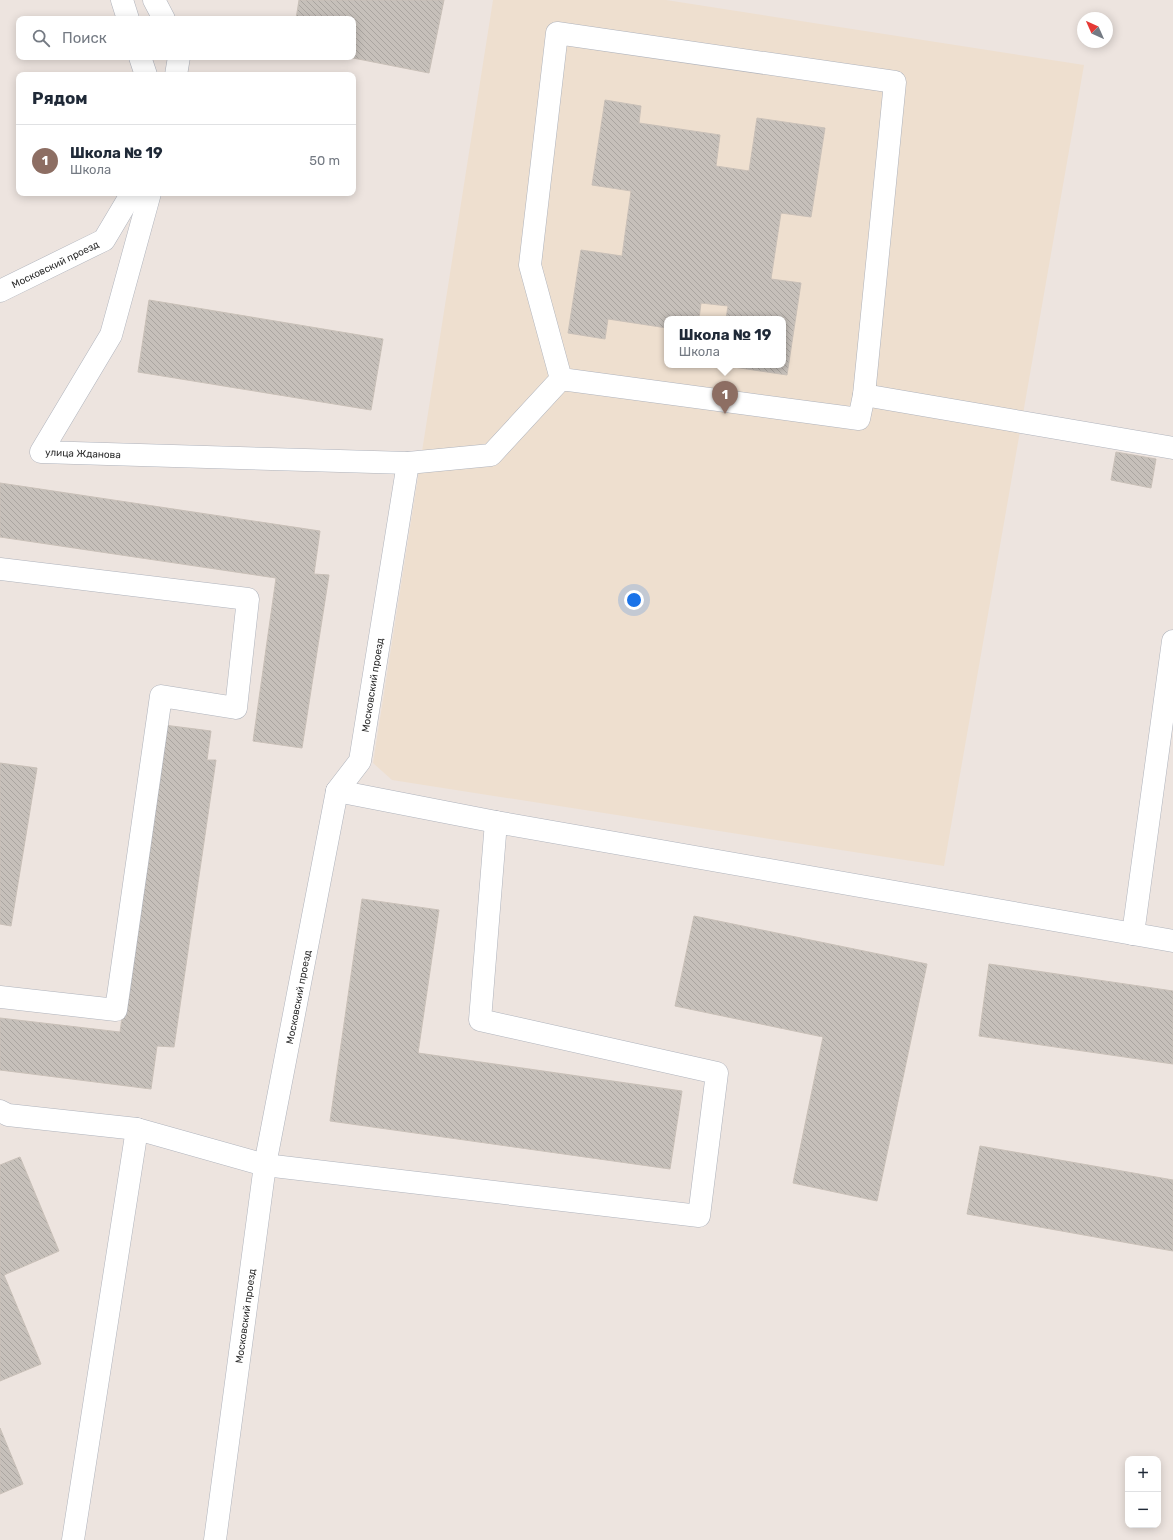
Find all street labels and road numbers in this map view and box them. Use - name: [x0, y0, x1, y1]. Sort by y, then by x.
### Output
- street label: Московский проезд: [10, 239, 101, 291]
- street label: улица Жданова: [45, 447, 121, 461]
- street label: Московский проезд: [360, 637, 386, 733]
- street label: Московский проезд: [284, 949, 314, 1045]
- street label: Московский проезд: [233, 1268, 259, 1364]

